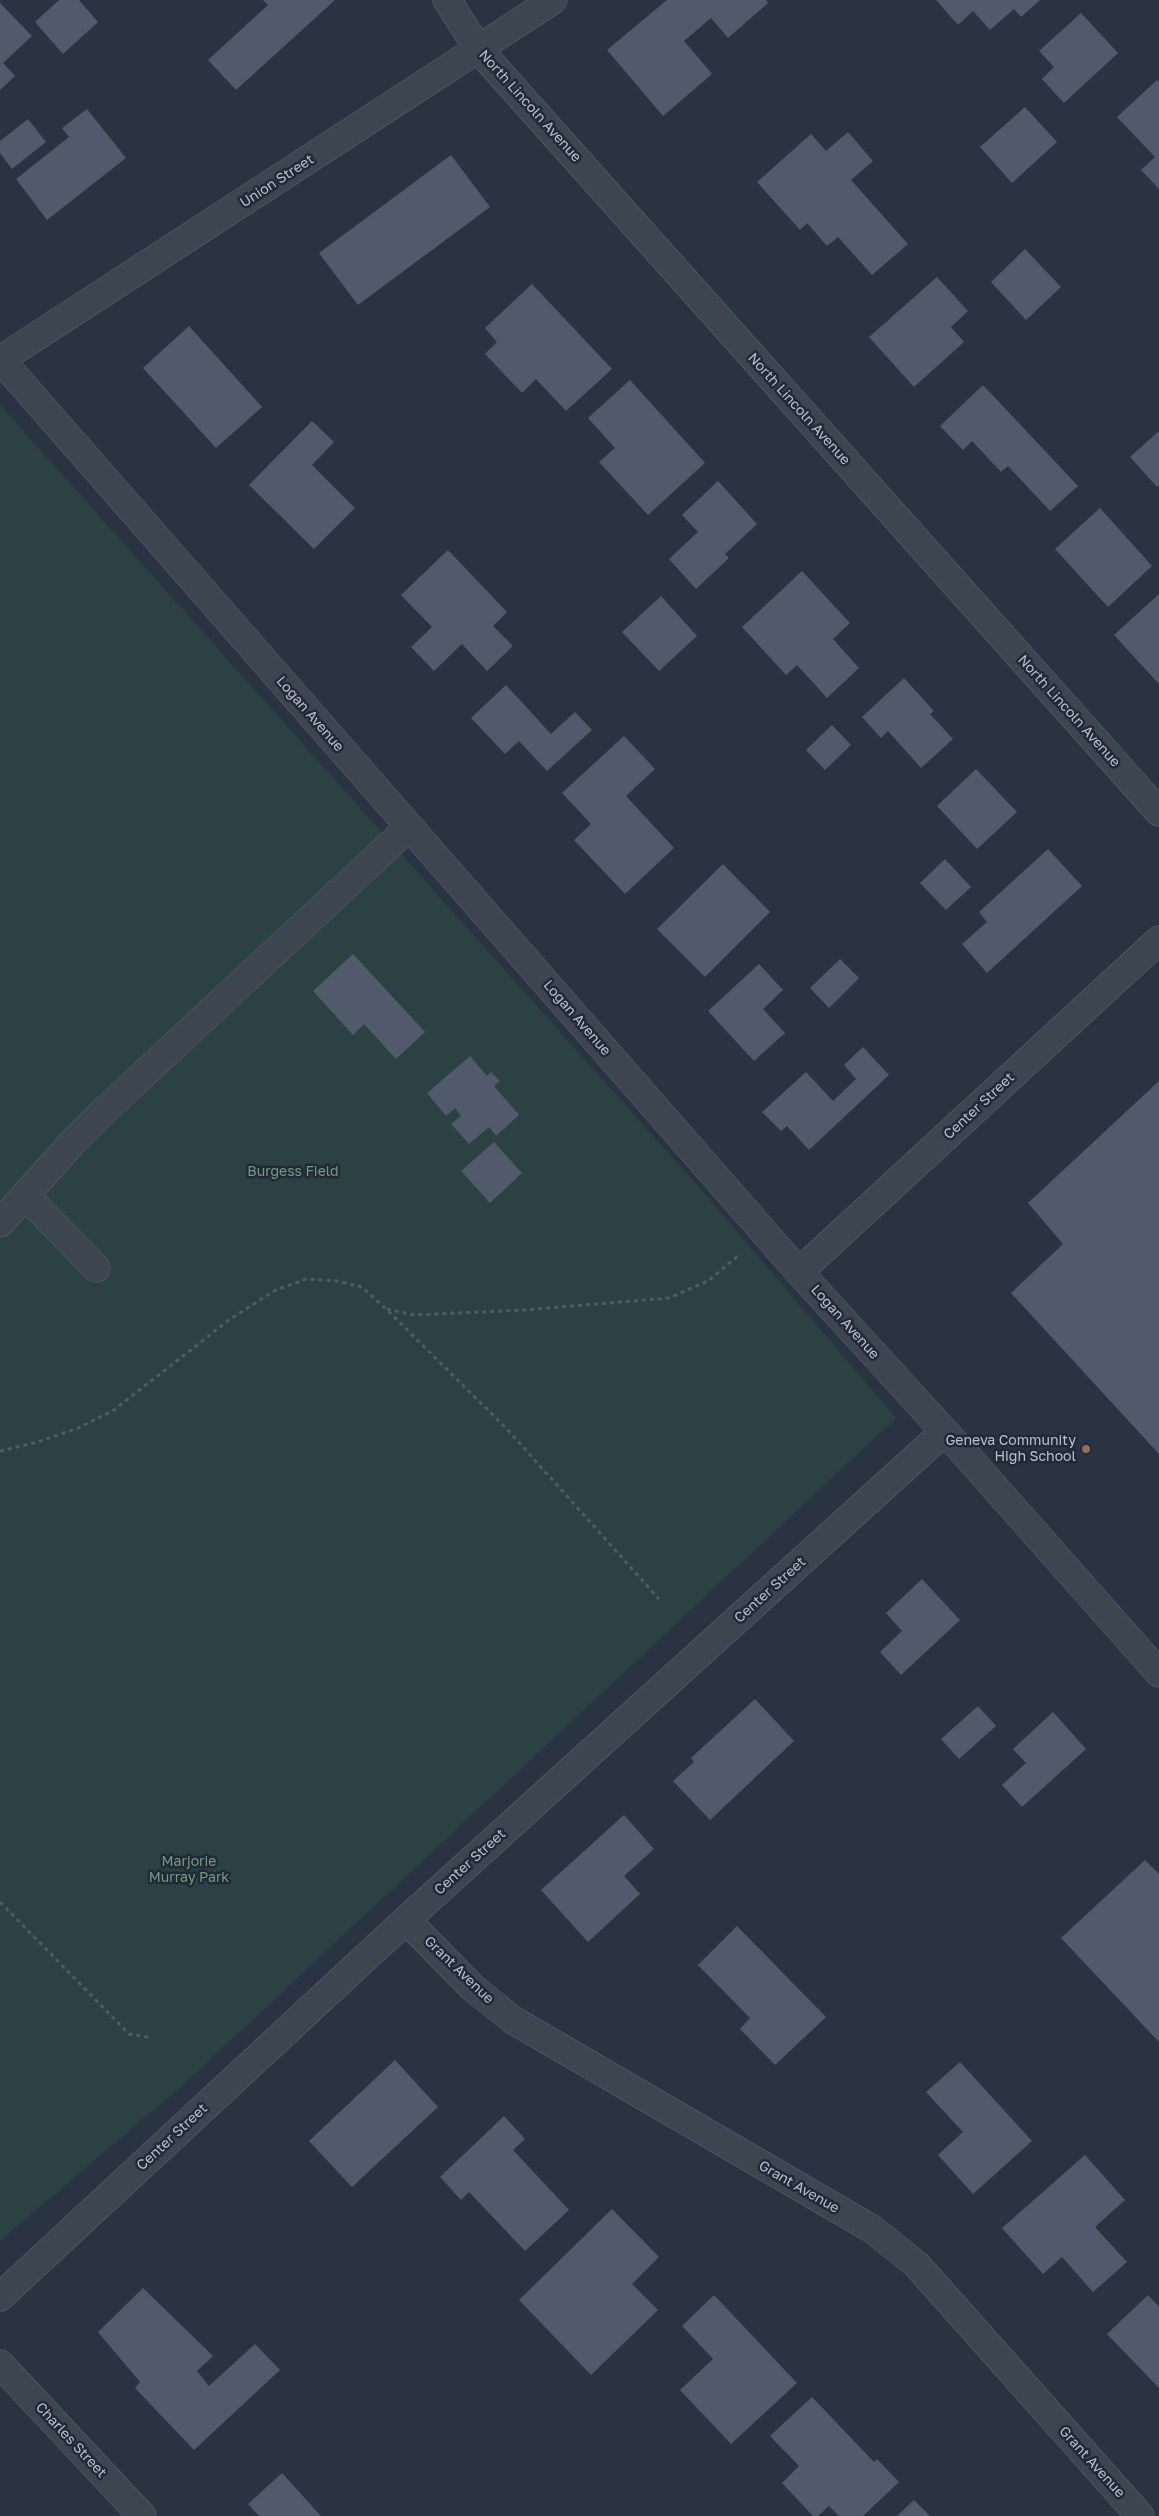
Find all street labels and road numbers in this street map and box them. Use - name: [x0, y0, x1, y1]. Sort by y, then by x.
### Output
- street label: North Lincoln Avenue: [475, 47, 585, 165]
- street label: Union Street: [237, 151, 317, 211]
- street label: North Lincoln Avenue: [744, 350, 854, 468]
- street label: North Lincoln Avenue: [1014, 652, 1124, 770]
- street label: Logan Avenue: [273, 673, 347, 755]
- street label: Logan Avenue: [540, 977, 614, 1059]
- street label: Center Street: [940, 1069, 1018, 1143]
- street label: Logan Avenue: [807, 1281, 883, 1363]
- street label: Center Street: [731, 1554, 809, 1626]
- street label: Center Street: [431, 1826, 509, 1898]
- street label: Grant Avenue: [421, 1933, 497, 2007]
- street label: Center Street: [133, 2100, 211, 2174]
- street label: Grant Avenue: [756, 2157, 842, 2217]
- street label: Charles Street: [32, 2399, 110, 2481]
- street label: Grant Avenue: [1056, 2423, 1128, 2501]

